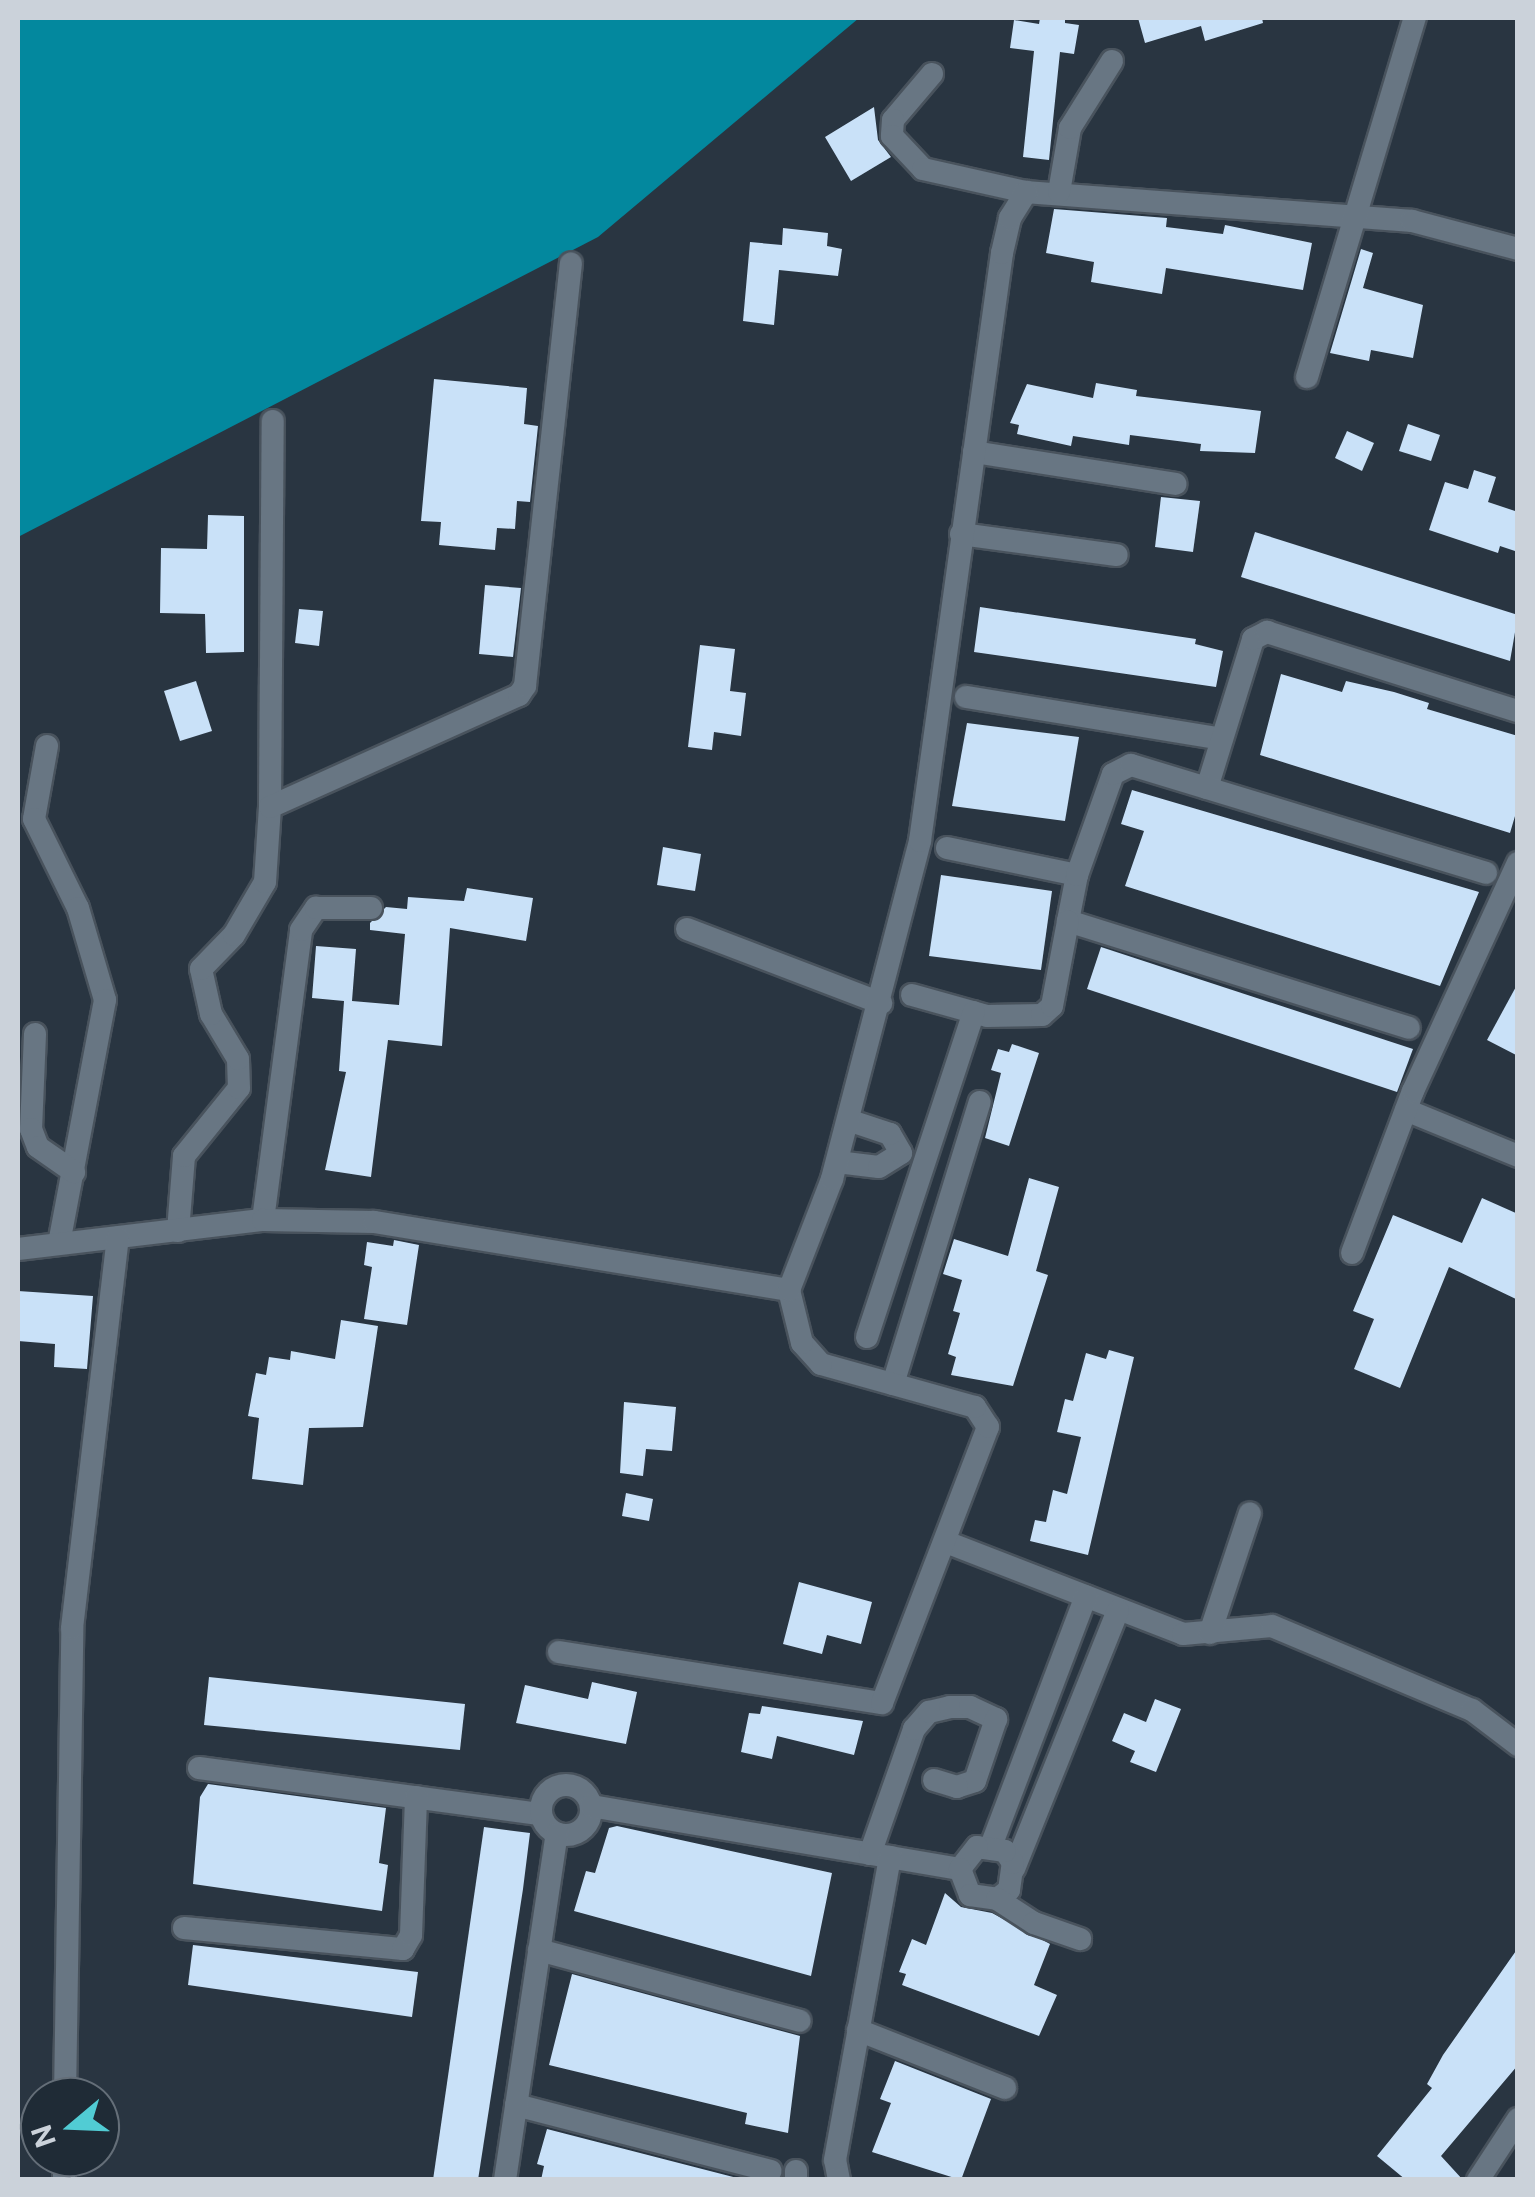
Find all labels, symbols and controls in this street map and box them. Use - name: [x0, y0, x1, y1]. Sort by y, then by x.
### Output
- north arrow: [20, 2077, 120, 2177]
- text: N: [24, 2121, 62, 2152]

